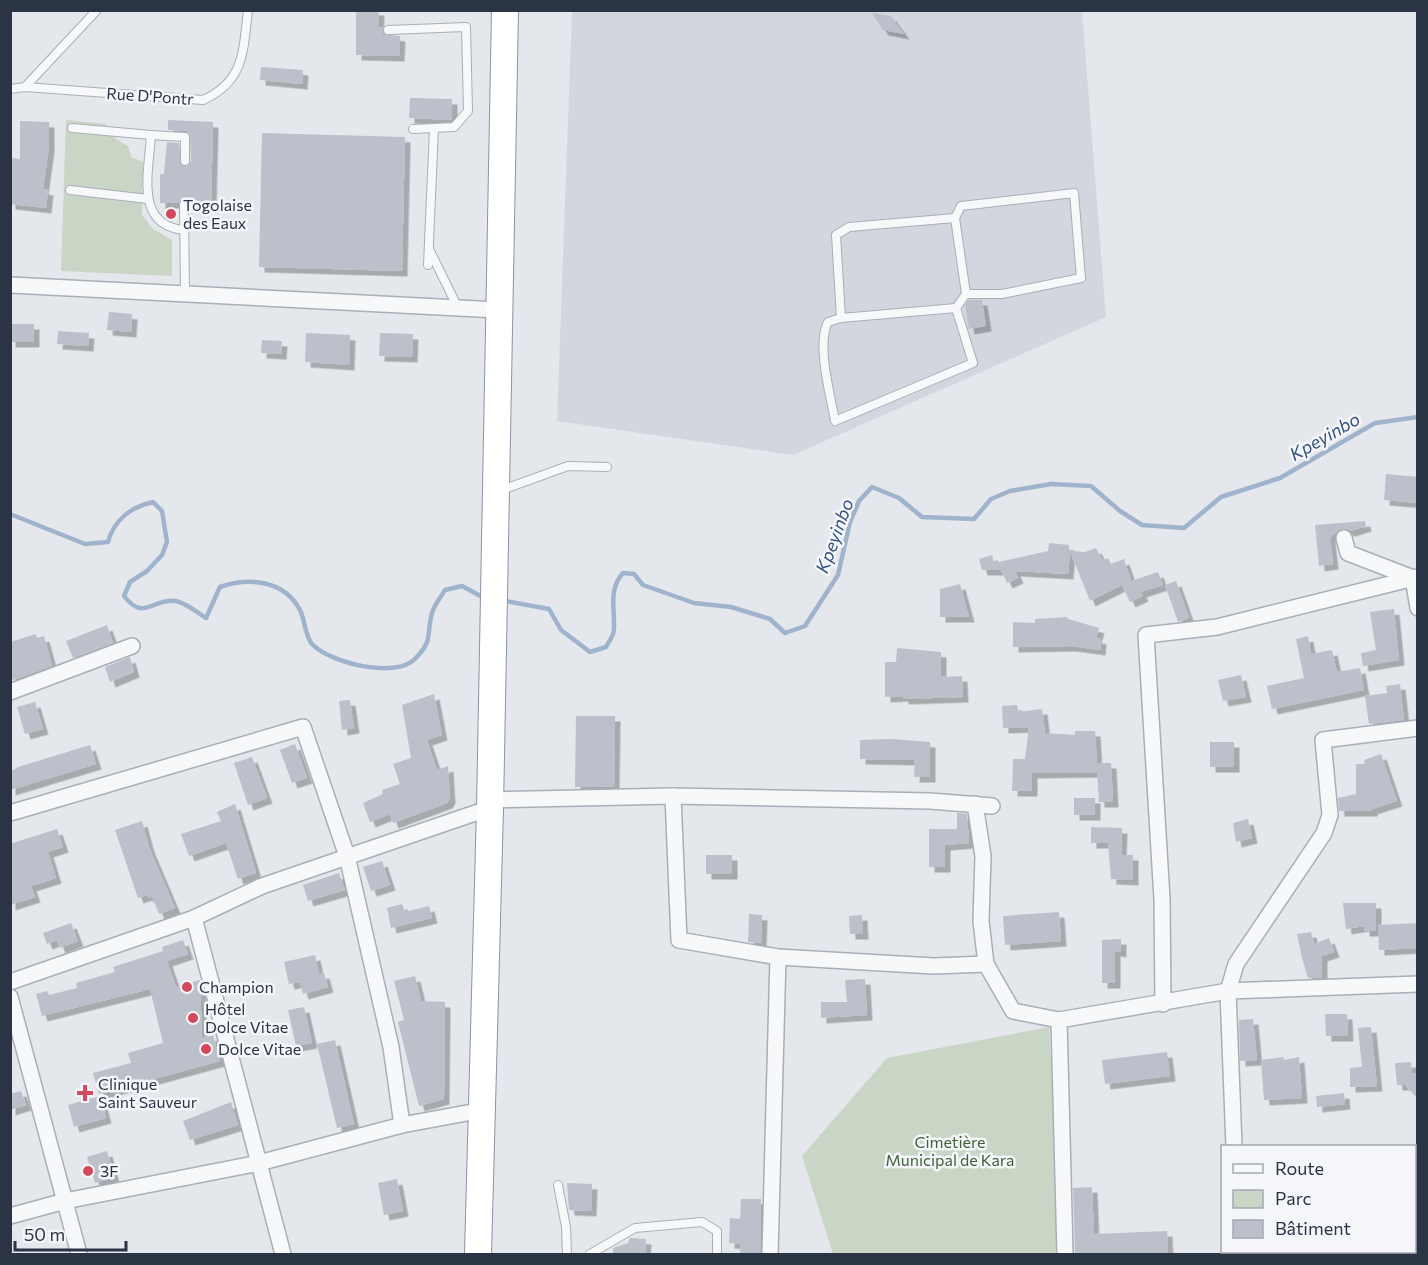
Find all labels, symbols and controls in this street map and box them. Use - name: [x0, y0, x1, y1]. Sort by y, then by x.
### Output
- street label: Rue D'Pontr: [106, 83, 195, 108]
- place label: Togolaise des Eaux: [183, 195, 252, 232]
- marker: Togolaise des Eaux: [164, 207, 178, 221]
- water label: Kpeyinbo: [1285, 407, 1364, 465]
- water label: Kpeyinbo: [810, 495, 858, 576]
- place label: Champion: [199, 977, 274, 996]
- marker: Champion: [180, 980, 194, 994]
- place label: Hôtel Dolce Vitae: [205, 999, 288, 1036]
- marker: Hôtel Dolce Vitae: [186, 1011, 200, 1025]
- place label: Dolce Vitae: [218, 1039, 301, 1058]
- marker: Dolce Vitae: [199, 1042, 213, 1056]
- place label: Clinique Saint Sauveur: [98, 1074, 198, 1111]
- marker: Clinique Saint Sauveur: [76, 1084, 94, 1102]
- park label: Cimetière Municipal de Kara: [886, 1132, 1014, 1169]
- legend: [1221, 1145, 1416, 1253]
- text: Route: [1275, 1157, 1324, 1179]
- place label: 3F: [100, 1161, 118, 1180]
- marker: 3F: [81, 1164, 95, 1178]
- text: Parc: [1275, 1187, 1312, 1209]
- scale bar: [15, 1214, 126, 1252]
- text: Bâtiment: [1275, 1217, 1351, 1239]
- text: 50 m: [24, 1223, 65, 1245]

